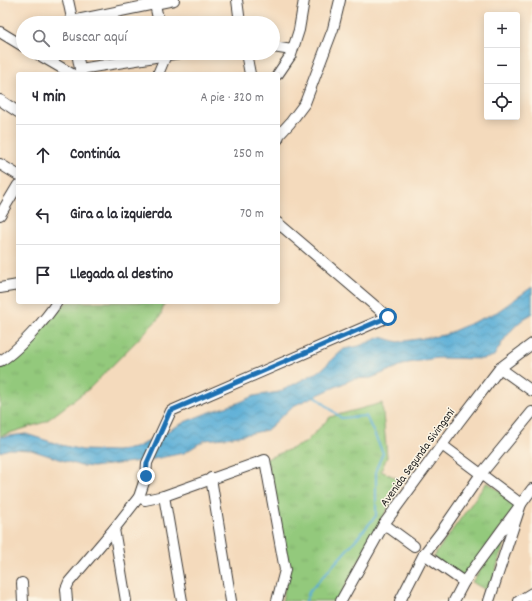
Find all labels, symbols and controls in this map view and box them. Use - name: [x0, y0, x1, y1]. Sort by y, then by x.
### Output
- map controls: [484, 12, 520, 120]
- button: +: [484, 12, 520, 48]
- search box: [16, 16, 280, 60]
- icon: search: [30, 27, 52, 49]
- text: Buscar aquí: [62, 27, 127, 49]
- button: −: [484, 48, 520, 84]
- button: locate: [484, 84, 520, 120]
- text: 4 min: [32, 86, 66, 110]
- text: A pie · 320 m: [200, 89, 264, 108]
- icon: ahead: [32, 144, 54, 166]
- text: Continúa: [70, 144, 120, 166]
- text: 250 m: [233, 145, 264, 164]
- icon: left: [32, 204, 54, 226]
- text: Gira a la izquierda: [70, 204, 171, 226]
- text: 70 m: [240, 205, 264, 224]
- icon: arrive: [32, 264, 54, 286]
- text: Llegada al destino: [70, 264, 173, 286]
- route start: [379, 308, 397, 326]
- street label: Avenida Segunda Sivingani: [377, 405, 460, 511]
- route end: [137, 467, 155, 485]

